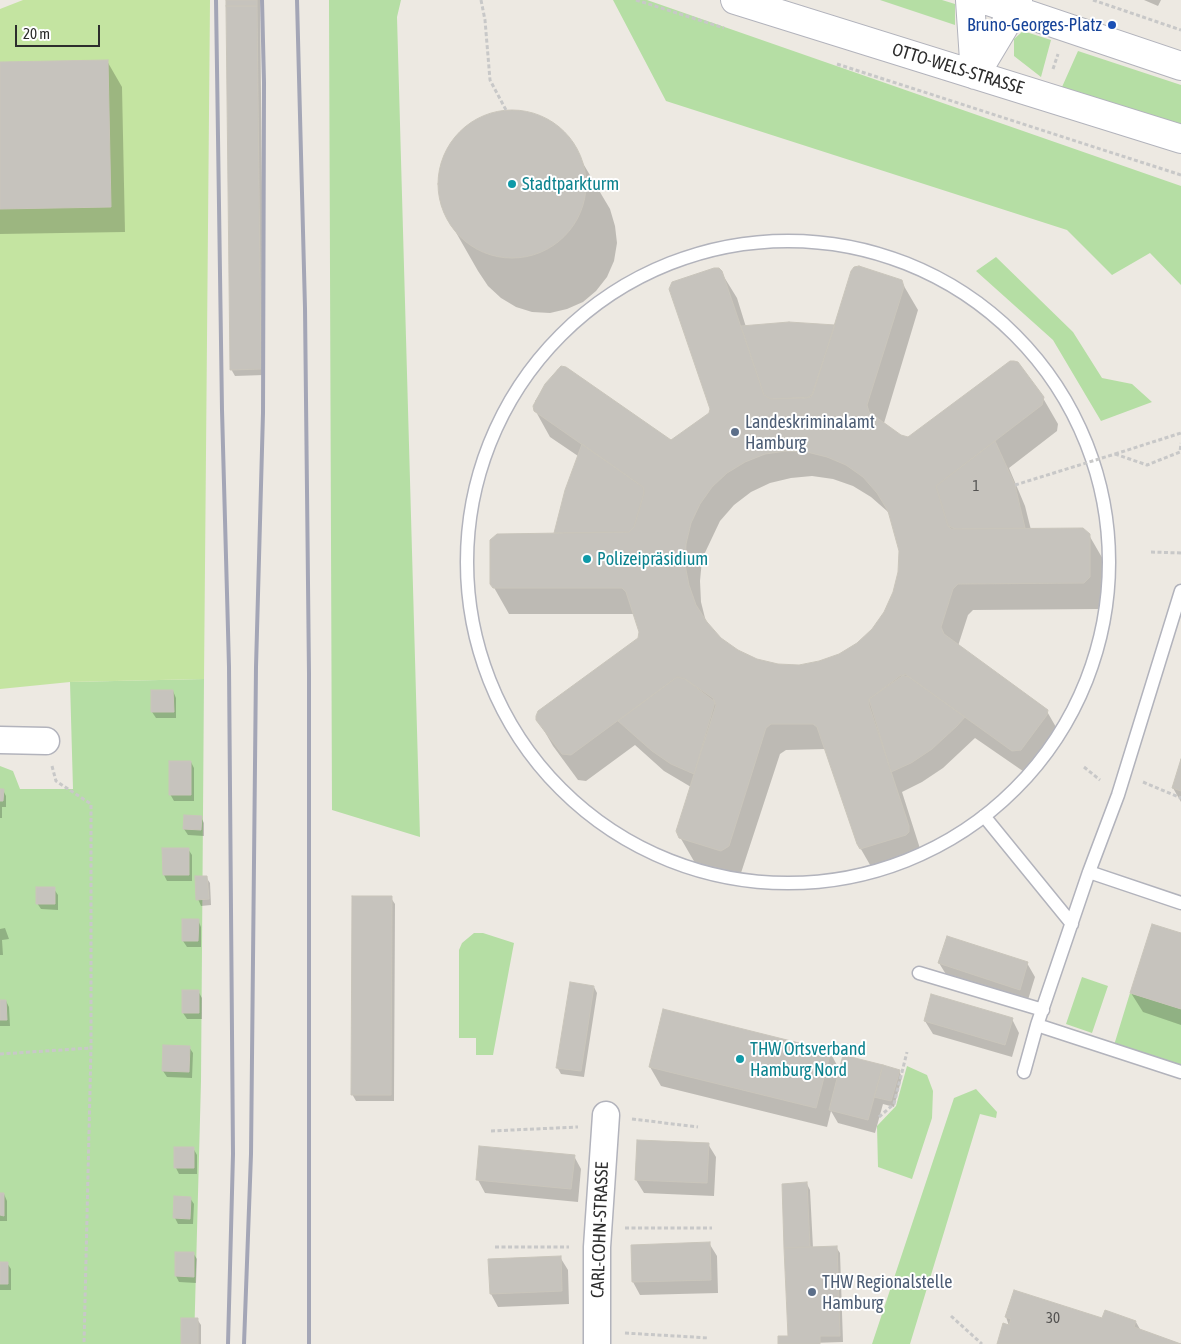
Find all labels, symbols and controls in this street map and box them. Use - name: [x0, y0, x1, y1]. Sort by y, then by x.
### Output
- place label: Bruno-Georges-Platz: [967, 14, 1102, 36]
- scale bar: [18, 15, 102, 47]
- marker: Bruno-Georges-Platz: [1106, 19, 1118, 31]
- text: 20 m: [23, 25, 50, 42]
- street label: OTTO-WELS-STRASSE: [890, 39, 1026, 99]
- place label: Stadtparkturm: [522, 173, 619, 195]
- marker: Stadtparkturm: [506, 178, 518, 190]
- place label: Landeskriminalamt Hamburg: [745, 411, 875, 454]
- marker: Landeskriminalamt Hamburg: [729, 426, 741, 438]
- house number: 1: [972, 477, 980, 495]
- place label: Polizeipräsidium: [597, 548, 708, 570]
- marker: Polizeipräsidium: [581, 553, 593, 565]
- place label: THW Ortsverband Hamburg Nord: [750, 1038, 866, 1080]
- marker: THW Ortsverband Hamburg Nord: [734, 1053, 746, 1065]
- street label: CARL-COHN-STRASSE: [587, 1161, 613, 1299]
- place label: THW Regionalstelle Hamburg: [822, 1271, 952, 1314]
- marker: THW Regionalstelle Hamburg: [806, 1286, 818, 1298]
- house number: 30: [1046, 1309, 1060, 1327]

